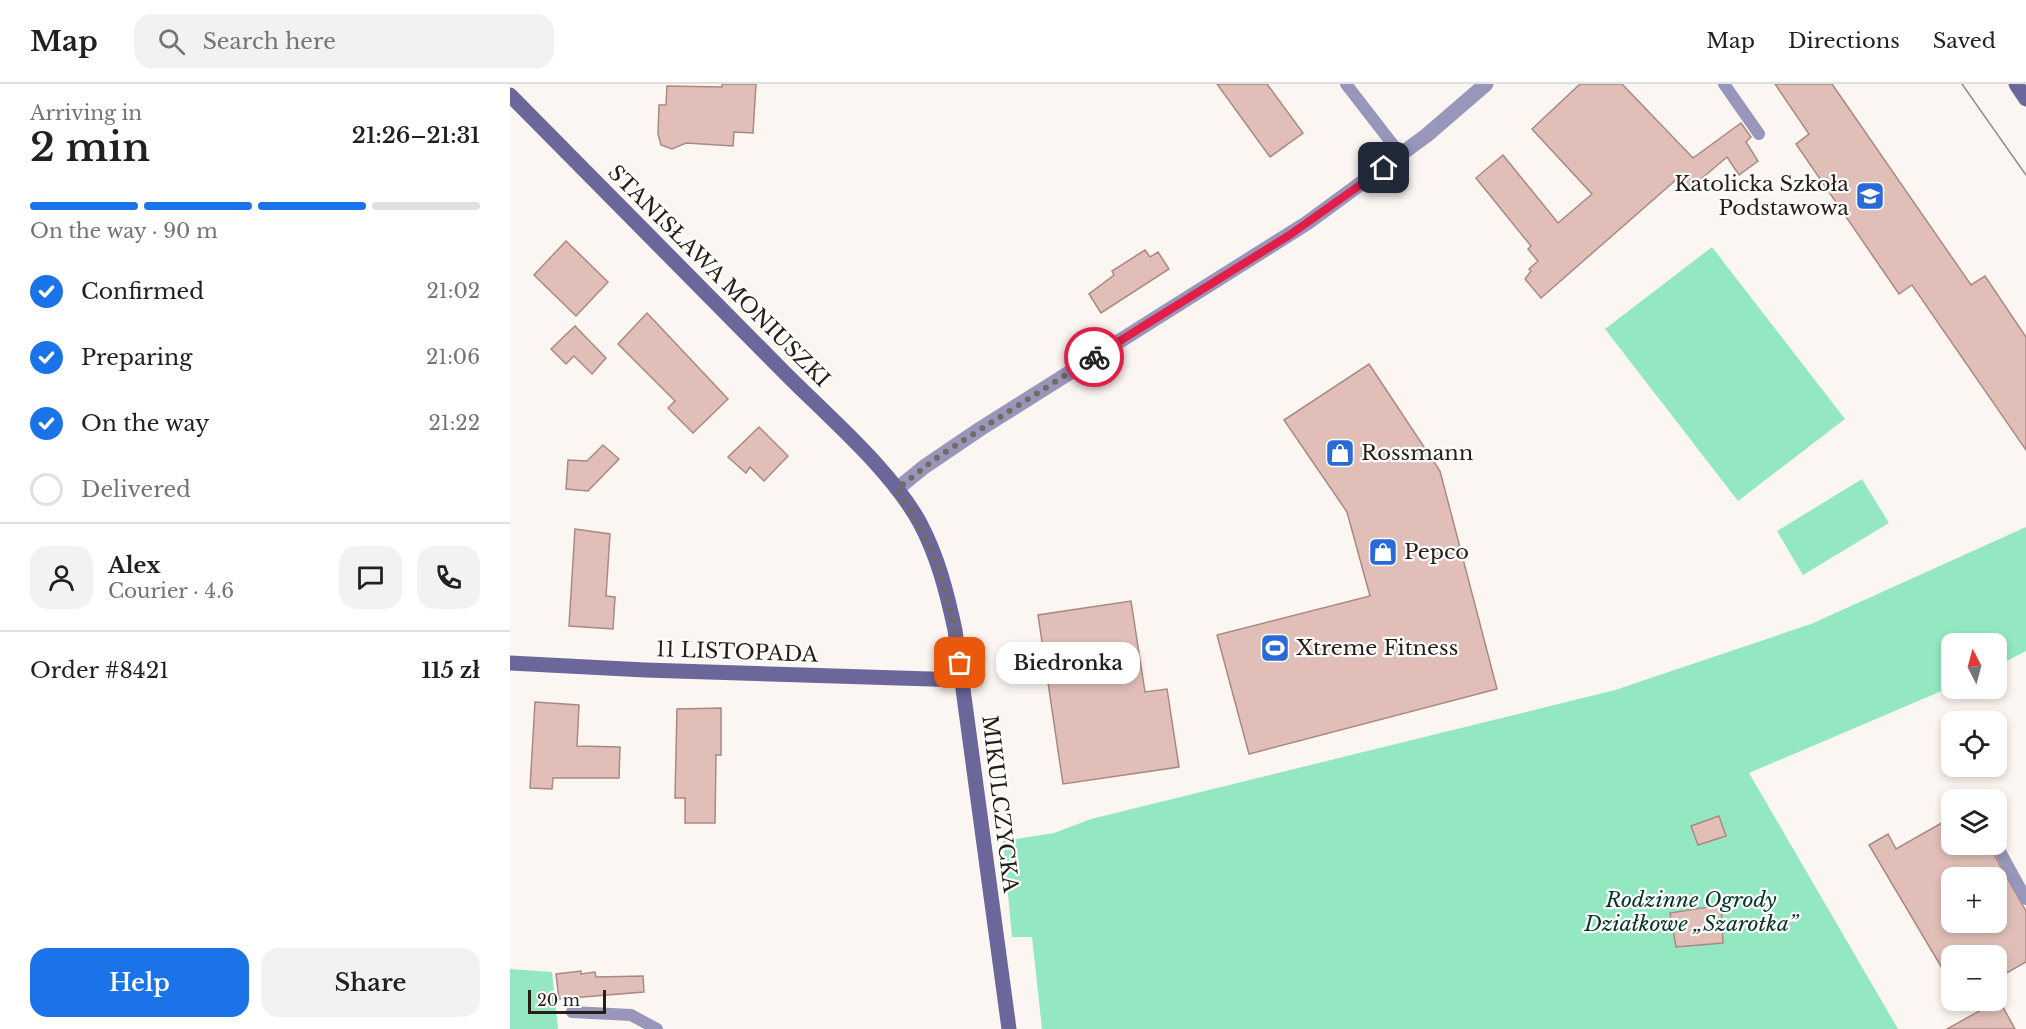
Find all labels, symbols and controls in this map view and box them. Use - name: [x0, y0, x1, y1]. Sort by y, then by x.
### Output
- search box: [134, 14, 554, 68]
- text: Map: [30, 24, 98, 59]
- icon: search: [155, 25, 188, 58]
- text: Search here: [203, 28, 336, 55]
- text: Map: [1706, 28, 1755, 54]
- text: Directions: [1788, 28, 1900, 54]
- text: Saved: [1933, 28, 1996, 54]
- text: Arriving in: [30, 101, 142, 125]
- text: 21:26–21:31: [352, 122, 480, 149]
- text: 2 min: [30, 123, 150, 172]
- pin: [1358, 142, 1409, 193]
- icon: home: [1367, 151, 1400, 184]
- street label: STANISŁAWA MONIUSZKI: [603, 160, 835, 392]
- place label: Katolicka Szkoła Podstawowa: [1674, 171, 1849, 221]
- school or university icon: Katolicka Szkoła Podstawowa: [1854, 180, 1886, 212]
- text: On the way · 90 m: [30, 219, 218, 243]
- icon: check: [30, 275, 63, 308]
- text: Confirmed: [81, 278, 204, 305]
- text: 21:02: [426, 279, 480, 303]
- courier: [1064, 327, 1124, 387]
- icon: check: [30, 341, 63, 374]
- icon: bike: [1078, 341, 1111, 374]
- text: Preparing: [81, 344, 192, 371]
- text: 21:06: [426, 345, 480, 369]
- icon: check: [30, 407, 63, 440]
- text: On the way: [81, 410, 209, 437]
- text: 21:22: [428, 411, 480, 435]
- shop icon: Rossmann: [1324, 437, 1356, 469]
- place label: Rossmann: [1361, 440, 1473, 466]
- text: Delivered: [81, 476, 191, 503]
- shop icon: Pepco: [1367, 536, 1399, 568]
- place label: Pepco: [1404, 539, 1469, 565]
- button: person: [30, 546, 93, 609]
- button: chat: [339, 546, 402, 609]
- button: phone: [417, 546, 480, 609]
- text: Alex: [108, 552, 161, 579]
- text: Courier · 4.6: [108, 579, 234, 603]
- sports icon: Xtreme Fitness: [1259, 632, 1291, 664]
- north arrow: [1941, 633, 2007, 699]
- map controls: [1941, 633, 2007, 1011]
- place label: Xtreme Fitness: [1296, 635, 1458, 661]
- street label: 11 LISTOPADA: [656, 636, 819, 668]
- pin: [934, 637, 985, 688]
- callout: Biedronka: [996, 642, 1140, 684]
- icon: bag: [943, 646, 976, 679]
- text: Biedronka: [1013, 651, 1123, 675]
- text: Order #8421: [30, 657, 169, 684]
- text: 115 zł: [422, 657, 480, 684]
- button: locate: [1941, 711, 2007, 777]
- street label: MIKULCZYCKA: [976, 714, 1024, 895]
- button: layers: [1941, 789, 2007, 855]
- button: +: [1941, 867, 2007, 933]
- park label: Rodzinne Ogrody Działkowe „Szarotka”: [1583, 887, 1800, 937]
- button: −: [1941, 945, 2007, 1011]
- button: Help: [30, 948, 249, 1017]
- button: Share: [261, 948, 480, 1017]
- scale bar: [528, 987, 606, 1014]
- text: 20 m: [537, 990, 580, 1010]

